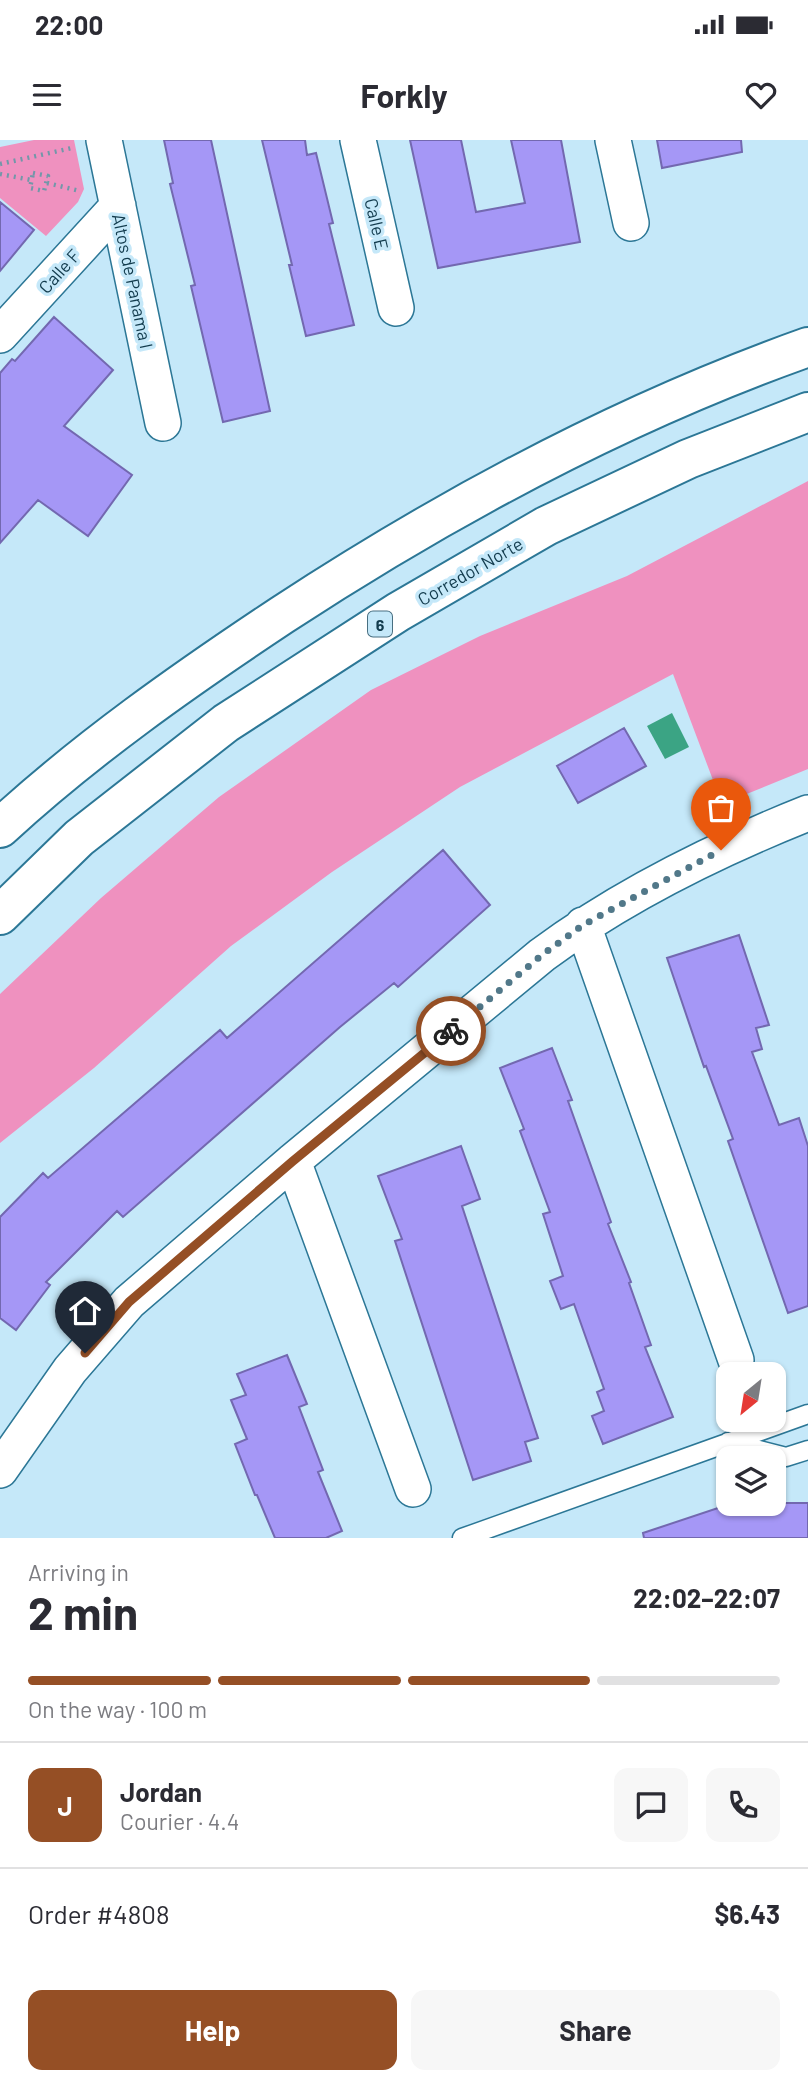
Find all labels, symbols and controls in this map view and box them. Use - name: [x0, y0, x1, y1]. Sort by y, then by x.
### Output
- text: 22:00: [35, 9, 103, 40]
- icon: menu: [28, 76, 66, 114]
- text: Forkly: [360, 76, 448, 114]
- icon: heart: [742, 76, 780, 114]
- street label: Calle E: [360, 196, 394, 252]
- street label: Altos de Panama I: [108, 211, 158, 351]
- street label: Calle F: [34, 244, 84, 298]
- street label: Corredor Norte: [413, 532, 527, 610]
- road number: 6: [368, 611, 392, 636]
- pin: [691, 778, 751, 850]
- icon: bag: [702, 789, 740, 827]
- courier: [416, 996, 486, 1066]
- icon: bike: [432, 1012, 470, 1050]
- pin: [55, 1281, 115, 1353]
- icon: home: [66, 1292, 104, 1330]
- north arrow: [716, 1362, 786, 1432]
- map controls: [716, 1362, 786, 1516]
- button: layers: [716, 1446, 786, 1516]
- text: Arriving in: [28, 1558, 129, 1586]
- text: 22:02–22:07: [633, 1582, 780, 1613]
- text: 2 min: [28, 1584, 138, 1639]
- text: On the way · 100 m: [28, 1695, 207, 1723]
- button: chat: [614, 1768, 688, 1842]
- button: phone: [706, 1768, 780, 1842]
- text: Jordan: [120, 1776, 202, 1807]
- text: J: [57, 1790, 73, 1821]
- text: Courier · 4.4: [120, 1807, 239, 1835]
- text: Order #4808: [28, 1898, 169, 1929]
- text: $6.43: [714, 1898, 780, 1929]
- button: Help: [28, 1990, 397, 2070]
- button: Share: [411, 1990, 780, 2070]

